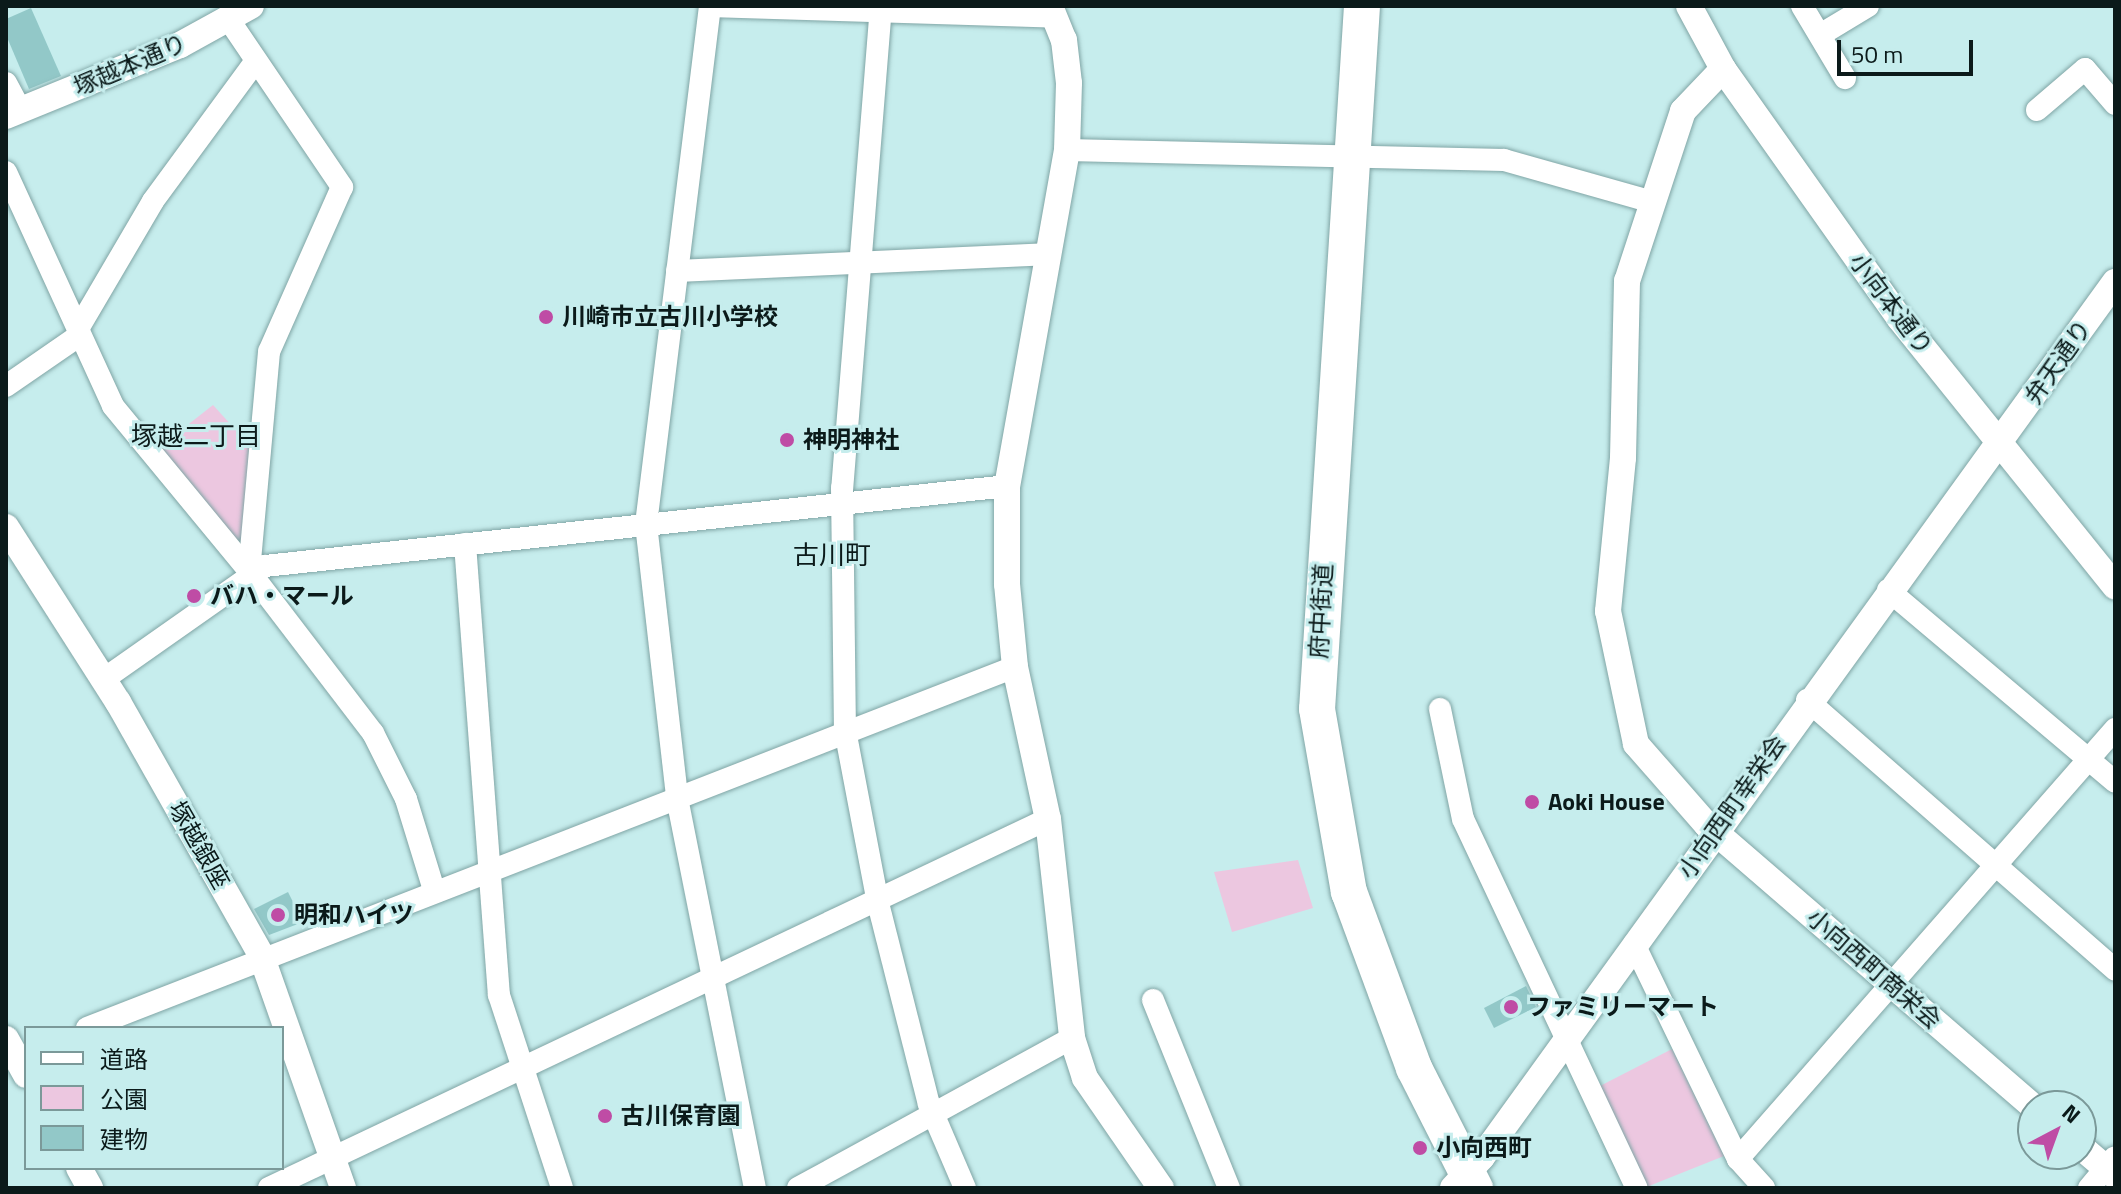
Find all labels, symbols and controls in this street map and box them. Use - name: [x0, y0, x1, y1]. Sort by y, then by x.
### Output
- scale bar: [1841, 24, 1977, 74]
- street label: 塚越本通り: [69, 28, 191, 102]
- text: 50 m: [1851, 36, 1903, 72]
- street label: 小向本通り: [1843, 247, 1939, 361]
- place label: 川崎市立古川小学校: [562, 303, 778, 331]
- marker: 川崎市立古川小学校: [537, 308, 555, 326]
- street label: 弁天通り: [2019, 314, 2097, 410]
- district label: 塚越二丁目: [131, 420, 261, 452]
- place label: 神明神社: [803, 426, 899, 454]
- marker: 神明神社: [778, 431, 796, 449]
- district label: 古川町: [793, 539, 871, 571]
- street label: 府中街道: [1304, 562, 1338, 660]
- place label: バハ・マール: [210, 582, 354, 610]
- marker: バハ・マール: [185, 587, 203, 605]
- street label: 小向西町幸栄会: [1672, 730, 1792, 884]
- place label: Aoki House: [1548, 788, 1665, 816]
- marker: Aoki House: [1523, 793, 1541, 811]
- street label: 塚越銀座: [163, 796, 235, 894]
- place label: 明和ハイツ: [294, 901, 414, 929]
- street label: 小向西町商栄会: [1801, 903, 1947, 1035]
- marker: 明和ハイツ: [269, 906, 287, 924]
- place label: ファミリーマート: [1527, 993, 1719, 1021]
- marker: ファミリーマート: [1502, 998, 1520, 1016]
- legend: [24, 1026, 284, 1170]
- text: 道路: [100, 1041, 148, 1077]
- text: 公園: [100, 1081, 148, 1117]
- north arrow: [2017, 1090, 2097, 1170]
- text: N: [2055, 1096, 2088, 1131]
- place label: 古川保育園: [621, 1102, 741, 1130]
- marker: 古川保育園: [596, 1107, 614, 1125]
- text: 建物: [100, 1121, 148, 1157]
- place label: 小向西町: [1436, 1134, 1532, 1162]
- marker: 小向西町: [1411, 1139, 1429, 1157]

